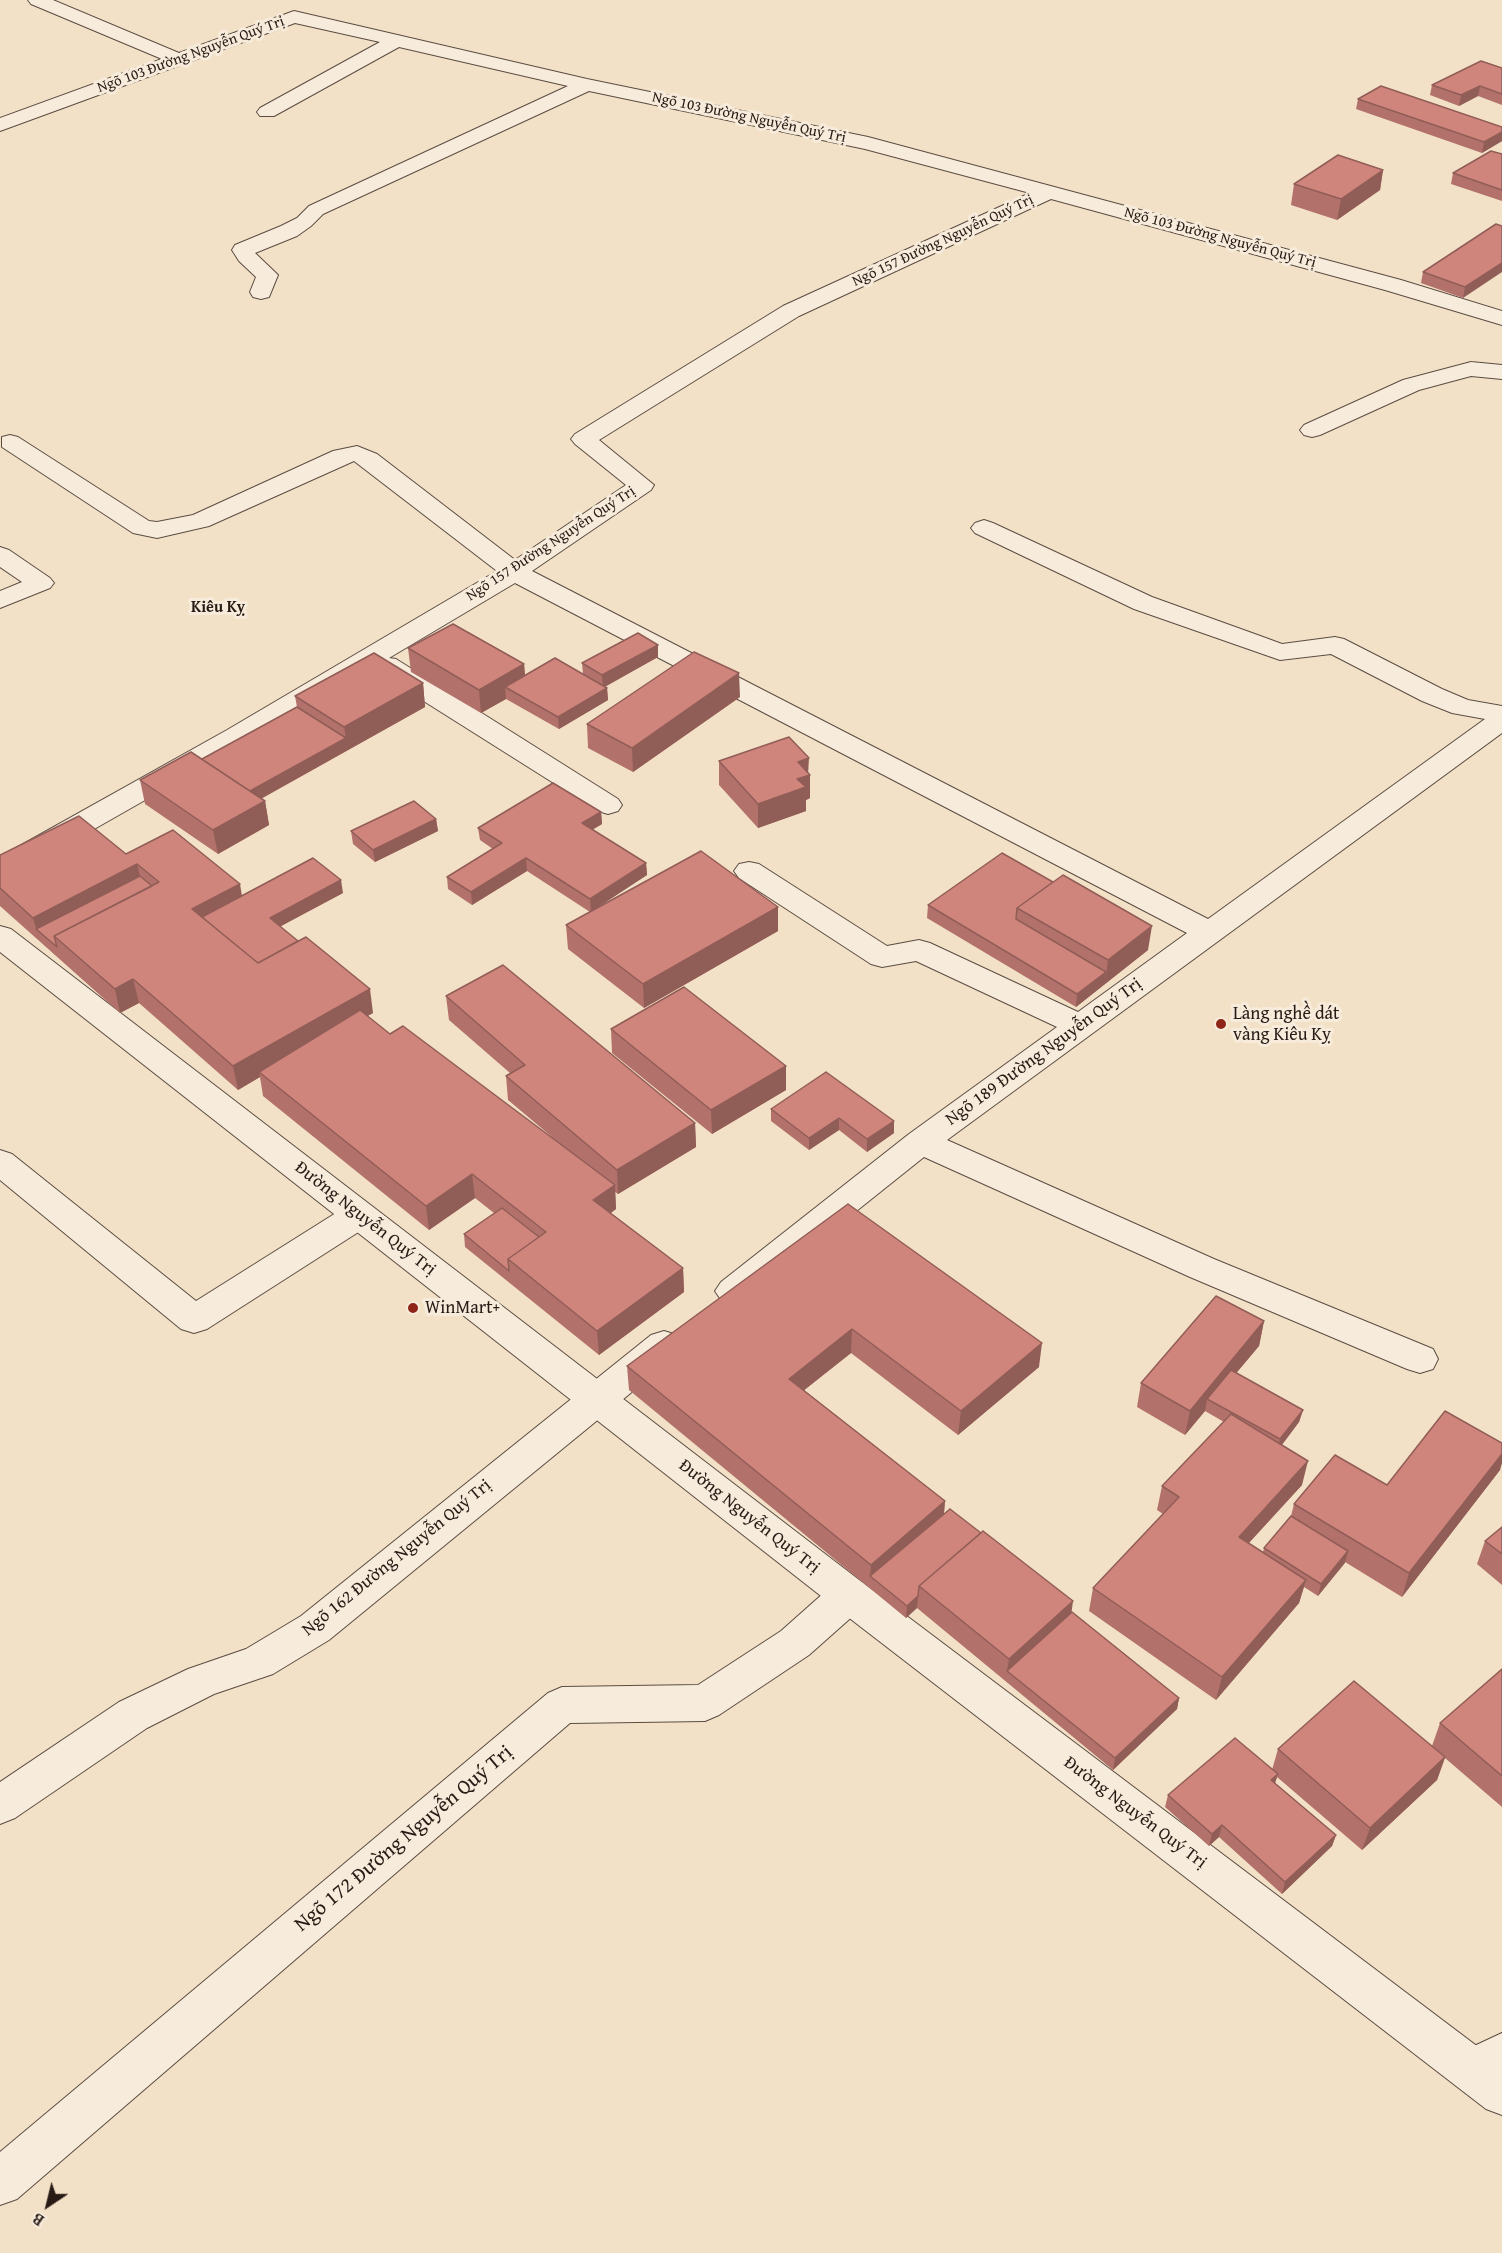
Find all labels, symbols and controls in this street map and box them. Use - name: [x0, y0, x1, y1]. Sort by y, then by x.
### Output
- street label: Ngõ 103 Đường Nguyễn Quý Trị: [95, 13, 287, 97]
- street label: Ngõ 103 Đường Nguyễn Quý Trị: [650, 89, 848, 147]
- street label: Ngõ 157 Đường Nguyễn Quý Trị: [850, 191, 1036, 291]
- street label: Ngõ 103 Đường Nguyễn Quý Trị: [1122, 204, 1318, 272]
- street label: Ngõ 157 Đường Nguyễn Quý Trị: [463, 483, 639, 605]
- district label: Kiêu Kỵ: [191, 598, 245, 618]
- street label: Ngõ 189 Đường Nguyễn Quý Trị: [942, 974, 1146, 1130]
- place label: Làng nghề dát vàng Kiêu Kỵ: [1233, 1003, 1339, 1046]
- marker: Làng nghề dát vàng Kiêu Kỵ: [1214, 1017, 1228, 1031]
- street label: Đường Nguyễn Quý Trị: [290, 1157, 440, 1281]
- place label: WinMart+: [425, 1297, 500, 1319]
- marker: WinMart+: [406, 1301, 420, 1315]
- street label: Đường Nguyễn Quý Trị: [674, 1455, 824, 1579]
- street label: Ngõ 162 Đường Nguyễn Quý Trị: [298, 1475, 496, 1641]
- street label: Ngõ 172 Đường Nguyễn Quý Trị: [290, 1740, 518, 1938]
- street label: Đường Nguyễn Quý Trị: [1059, 1752, 1211, 1874]
- north arrow: [18, 2175, 78, 2235]
- text: B: [27, 2207, 49, 2232]

